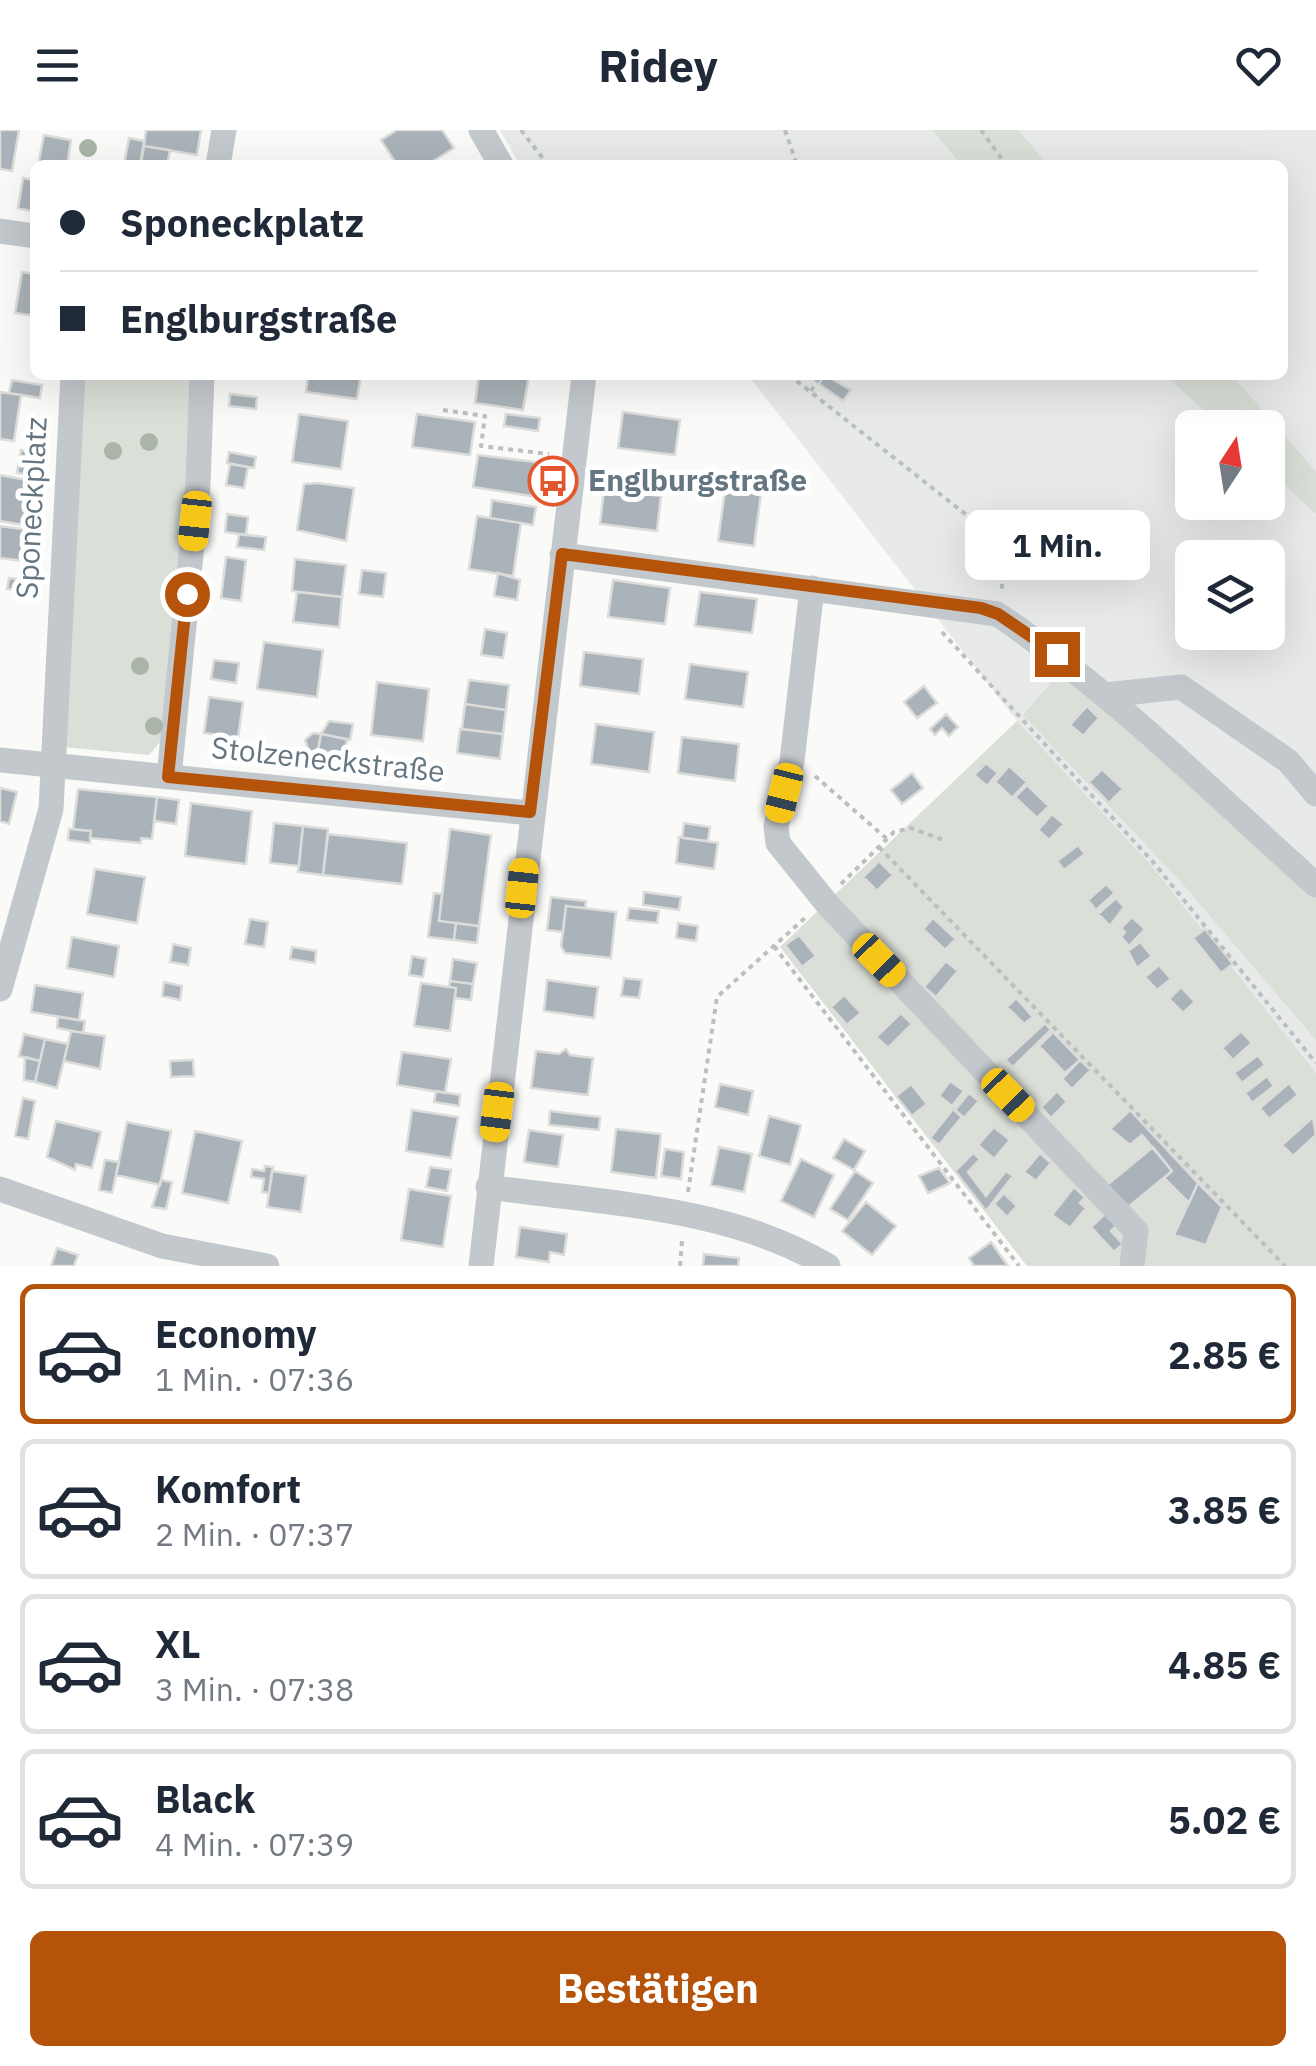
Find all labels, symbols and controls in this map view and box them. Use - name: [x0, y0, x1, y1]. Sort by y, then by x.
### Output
- text: Ridey: [598, 36, 718, 94]
- icon: menu: [30, 38, 85, 93]
- icon: heart: [1231, 38, 1286, 93]
- text: Sponeckplatz: [120, 198, 364, 247]
- text: Englburgstraße: [120, 294, 397, 343]
- north arrow: [1175, 410, 1285, 520]
- map controls: [1175, 410, 1285, 650]
- street label: Sponeckplatz: [6, 416, 55, 600]
- bus stop icon: Englburgstraße: [527, 455, 579, 507]
- place label: Englburgstraße: [588, 460, 807, 499]
- car: [177, 490, 213, 552]
- callout: 1 Min.: [964, 509, 1150, 579]
- text: 1 Min.: [1012, 524, 1103, 566]
- button: layers: [1175, 540, 1285, 650]
- route start: [165, 572, 210, 617]
- route end: [1035, 632, 1080, 677]
- street label: Stolzeneckstraße: [210, 727, 447, 790]
- car: [762, 760, 806, 826]
- car: [504, 857, 540, 919]
- car: [847, 928, 911, 992]
- car: [976, 1063, 1040, 1127]
- car: [478, 1080, 516, 1144]
- icon: car: [35, 1309, 125, 1399]
- text: Economy: [155, 1309, 317, 1358]
- text: 2.85 €: [1168, 1330, 1281, 1379]
- text: 1 Min. · 07:36: [155, 1358, 354, 1400]
- icon: car: [35, 1464, 125, 1554]
- text: Komfort: [155, 1464, 301, 1513]
- text: 3.85 €: [1168, 1485, 1281, 1534]
- text: 2 Min. · 07:37: [155, 1513, 354, 1555]
- icon: car: [35, 1619, 125, 1709]
- text: XL: [155, 1619, 201, 1668]
- text: 4.85 €: [1168, 1640, 1281, 1689]
- text: 3 Min. · 07:38: [155, 1668, 354, 1710]
- icon: car: [35, 1774, 125, 1864]
- text: Black: [155, 1774, 255, 1823]
- text: 5.02 €: [1168, 1795, 1281, 1844]
- text: 4 Min. · 07:39: [155, 1823, 354, 1865]
- button: Bestätigen: [30, 1931, 1286, 2046]

